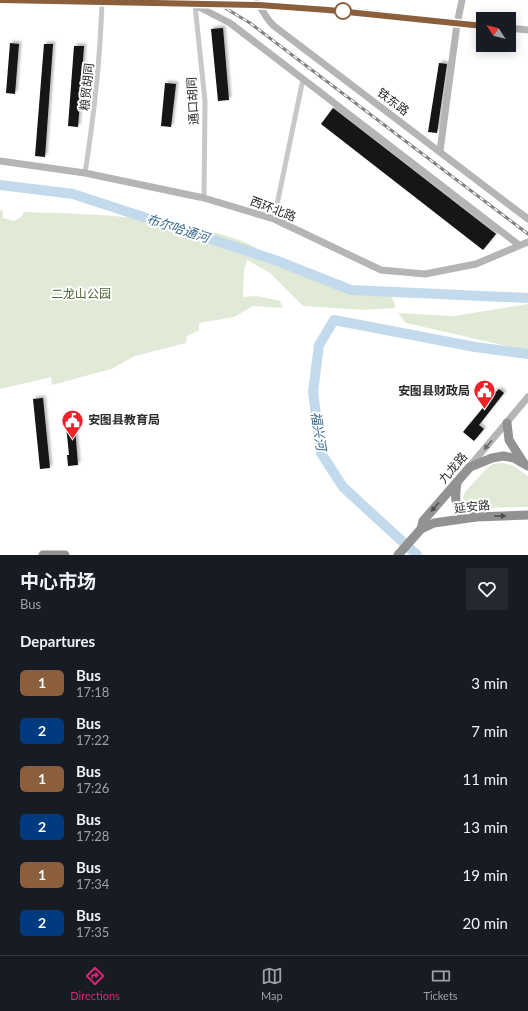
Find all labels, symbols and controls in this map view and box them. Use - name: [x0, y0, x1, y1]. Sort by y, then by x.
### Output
- unlabelled marker: [334, 2, 352, 20]
- north arrow: [476, 12, 516, 52]
- map controls: [476, 12, 516, 52]
- street label: 粮贸胡同: [77, 62, 96, 112]
- street label: 通口胡同: [184, 77, 201, 125]
- street label: 铁东路: [374, 85, 412, 118]
- street label: 西环北路: [248, 193, 298, 224]
- water label: 布尔哈通河: [145, 210, 214, 247]
- park label: 二龙山公园: [51, 286, 111, 301]
- public building icon: 安图县财政局: [472, 378, 498, 411]
- place label: 安图县财政局: [398, 383, 470, 398]
- public building icon: 安图县教育局: [59, 407, 85, 440]
- water label: 福兴河: [308, 410, 330, 454]
- place label: 安图县教育局: [88, 412, 160, 427]
- one-way arrow: [484, 439, 493, 450]
- street label: 九龙路: [435, 449, 470, 486]
- street label: 延安路: [453, 497, 491, 516]
- one-way arrow: [431, 502, 440, 511]
- one-way arrow: [494, 513, 506, 520]
- button: heart: [466, 568, 508, 610]
- text: 中心市场: [20, 569, 96, 592]
- text: Bus: [20, 596, 41, 612]
- text: Departures: [20, 632, 95, 650]
- text: Bus: [76, 666, 101, 684]
- text: 1: [38, 674, 46, 691]
- text: 3 min: [471, 674, 508, 692]
- text: 17:18: [76, 684, 109, 700]
- text: Bus: [76, 714, 101, 732]
- text: 2: [38, 722, 46, 739]
- text: 7 min: [471, 722, 508, 740]
- text: 17:22: [76, 732, 109, 748]
- text: Bus: [76, 762, 101, 780]
- text: 1: [38, 770, 46, 787]
- text: 11 min: [462, 770, 508, 788]
- text: 17:26: [76, 780, 109, 796]
- text: Bus: [76, 810, 101, 828]
- text: 2: [38, 818, 46, 835]
- text: 13 min: [462, 818, 508, 836]
- text: 17:28: [76, 828, 109, 844]
- text: Bus: [76, 858, 101, 876]
- text: 1: [38, 866, 46, 883]
- text: 19 min: [462, 866, 508, 884]
- text: 17:34: [76, 876, 109, 892]
- text: Bus: [76, 906, 101, 924]
- text: 2: [38, 914, 46, 931]
- text: 20 min: [462, 914, 508, 932]
- text: 17:35: [76, 924, 109, 940]
- tab: Directions: [70, 965, 120, 1002]
- tab: Map: [261, 965, 283, 1002]
- tab: Tickets: [423, 965, 458, 1002]

